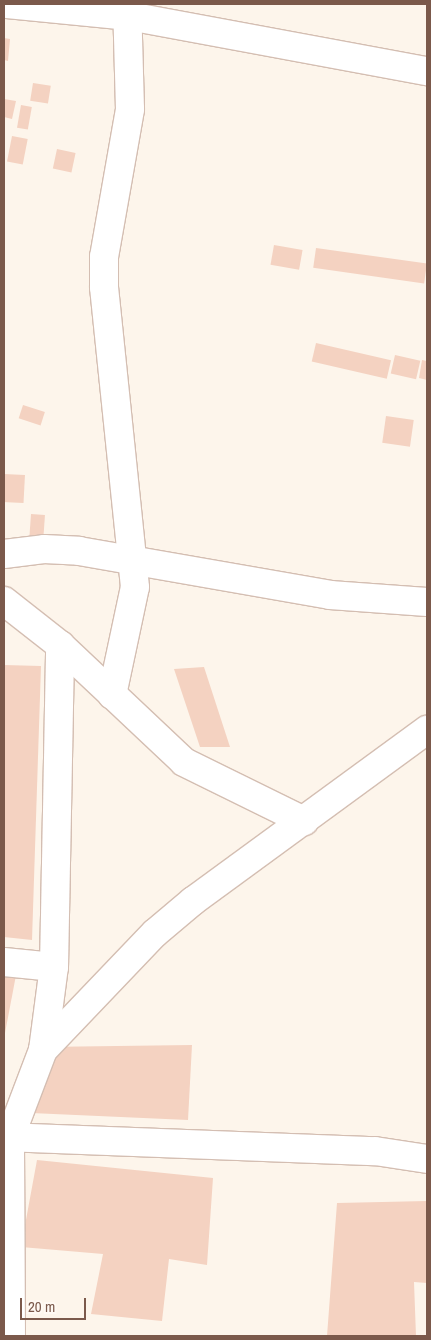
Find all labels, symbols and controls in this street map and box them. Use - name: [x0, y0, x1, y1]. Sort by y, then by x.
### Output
- scale bar: [22, 1288, 89, 1320]
- text: 20 m: [28, 1296, 55, 1317]

